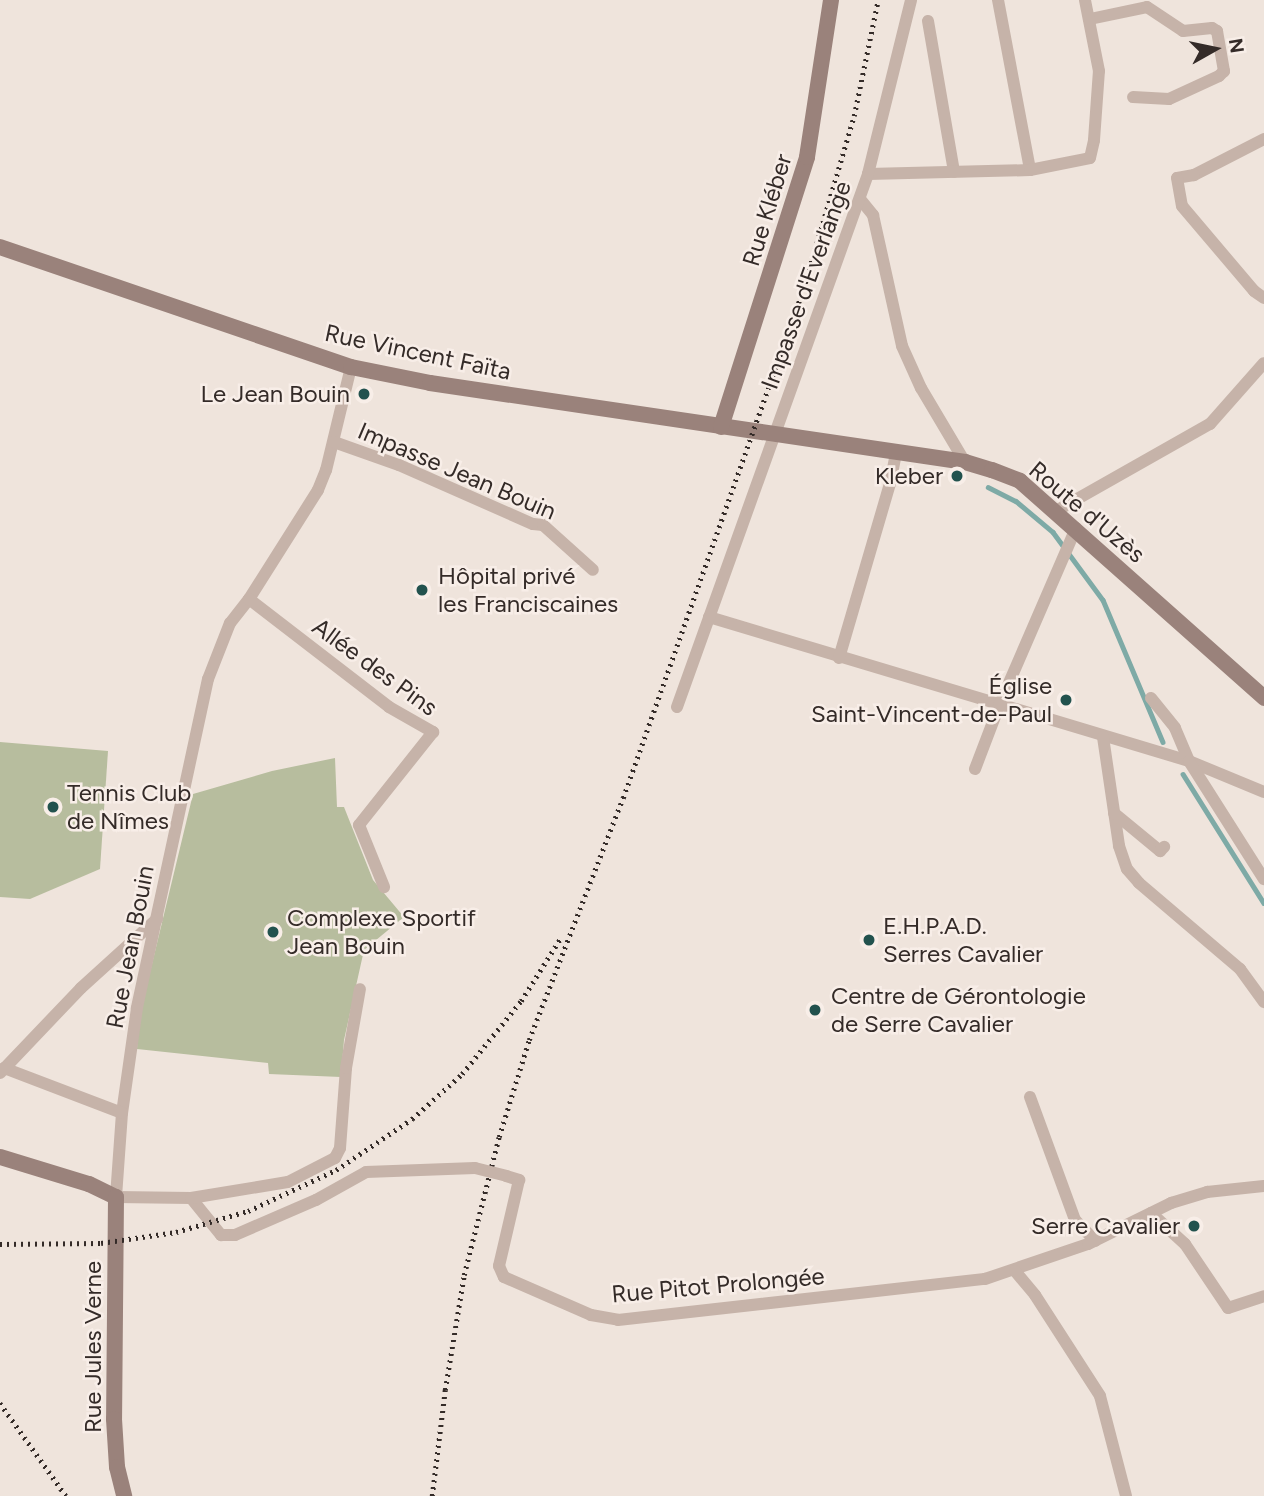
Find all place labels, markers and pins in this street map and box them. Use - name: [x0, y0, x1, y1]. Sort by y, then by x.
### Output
- place label: Le Jean Bouin: [201, 380, 350, 408]
- marker: Le Jean Bouin: [356, 386, 372, 402]
- place label: Kleber: [875, 462, 943, 490]
- marker: Kleber: [949, 468, 965, 484]
- place label: Hôpital privé les Franciscaines: [438, 562, 618, 618]
- marker: Hôpital privé les Franciscaines: [412, 580, 432, 600]
- place label: Église Saint-Vincent-de-Paul: [811, 672, 1052, 728]
- marker: Église Saint-Vincent-de-Paul: [1058, 692, 1074, 708]
- place label: Tennis Club de Nîmes: [67, 779, 191, 835]
- marker: Tennis Club de Nîmes: [45, 799, 61, 815]
- place label: Complexe Sportif Jean Bouin: [287, 904, 476, 960]
- place label: E.H.P.A.D. Serres Cavalier: [883, 912, 1043, 968]
- marker: Complexe Sportif Jean Bouin: [265, 924, 281, 940]
- marker: E.H.P.A.D. Serres Cavalier: [861, 932, 877, 948]
- place label: Centre de Gérontologie de Serre Cavalier: [831, 982, 1086, 1038]
- marker: Centre de Gérontologie de Serre Cavalier: [805, 1000, 825, 1020]
- place label: Serre Cavalier: [1031, 1212, 1180, 1240]
- marker: Serre Cavalier: [1186, 1218, 1202, 1234]

